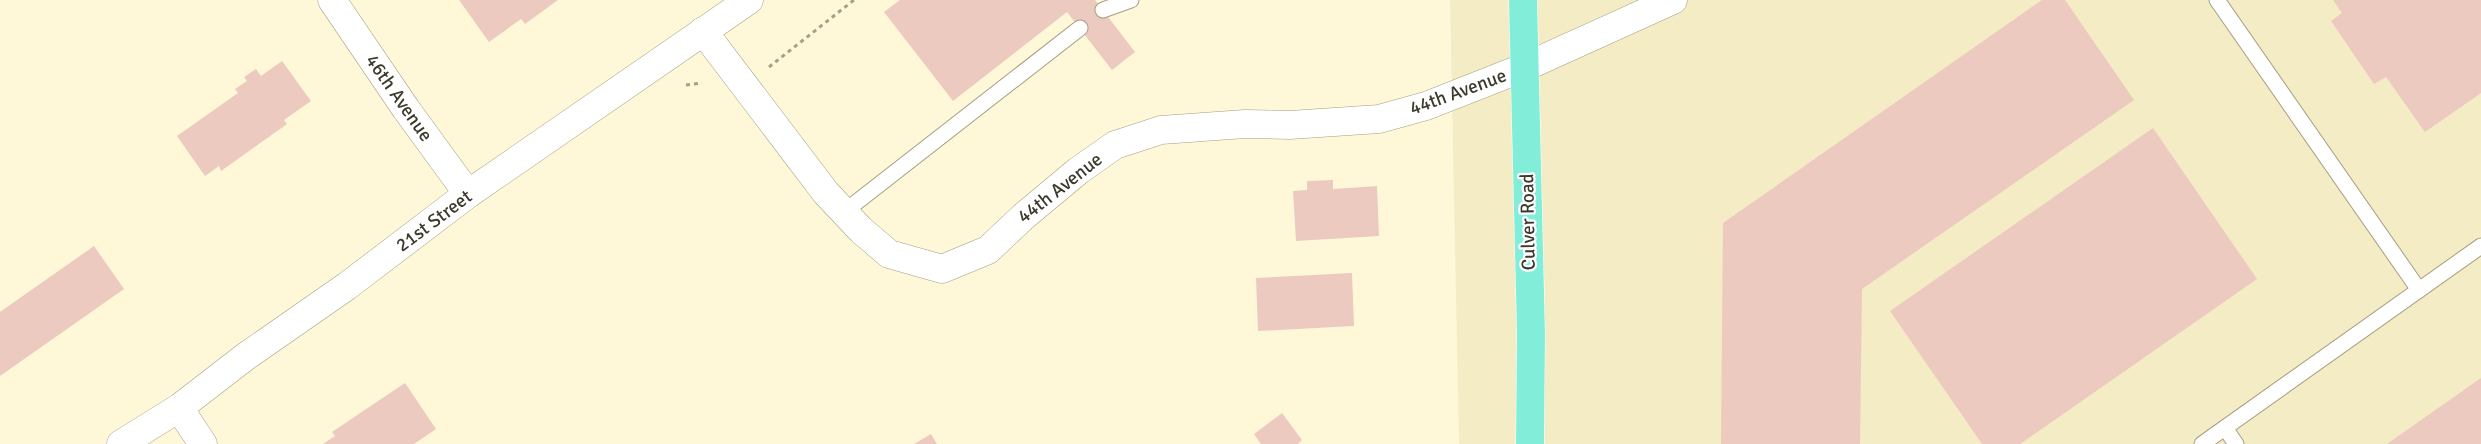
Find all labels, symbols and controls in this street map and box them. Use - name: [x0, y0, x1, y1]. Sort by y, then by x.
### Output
- street label: 46th Avenue: [360, 50, 438, 146]
- street label: 44th Avenue: [1406, 63, 1510, 121]
- street label: 44th Avenue: [1013, 147, 1107, 229]
- street label: Culver Road: [1515, 173, 1541, 271]
- street label: 21st Street: [391, 184, 477, 257]

